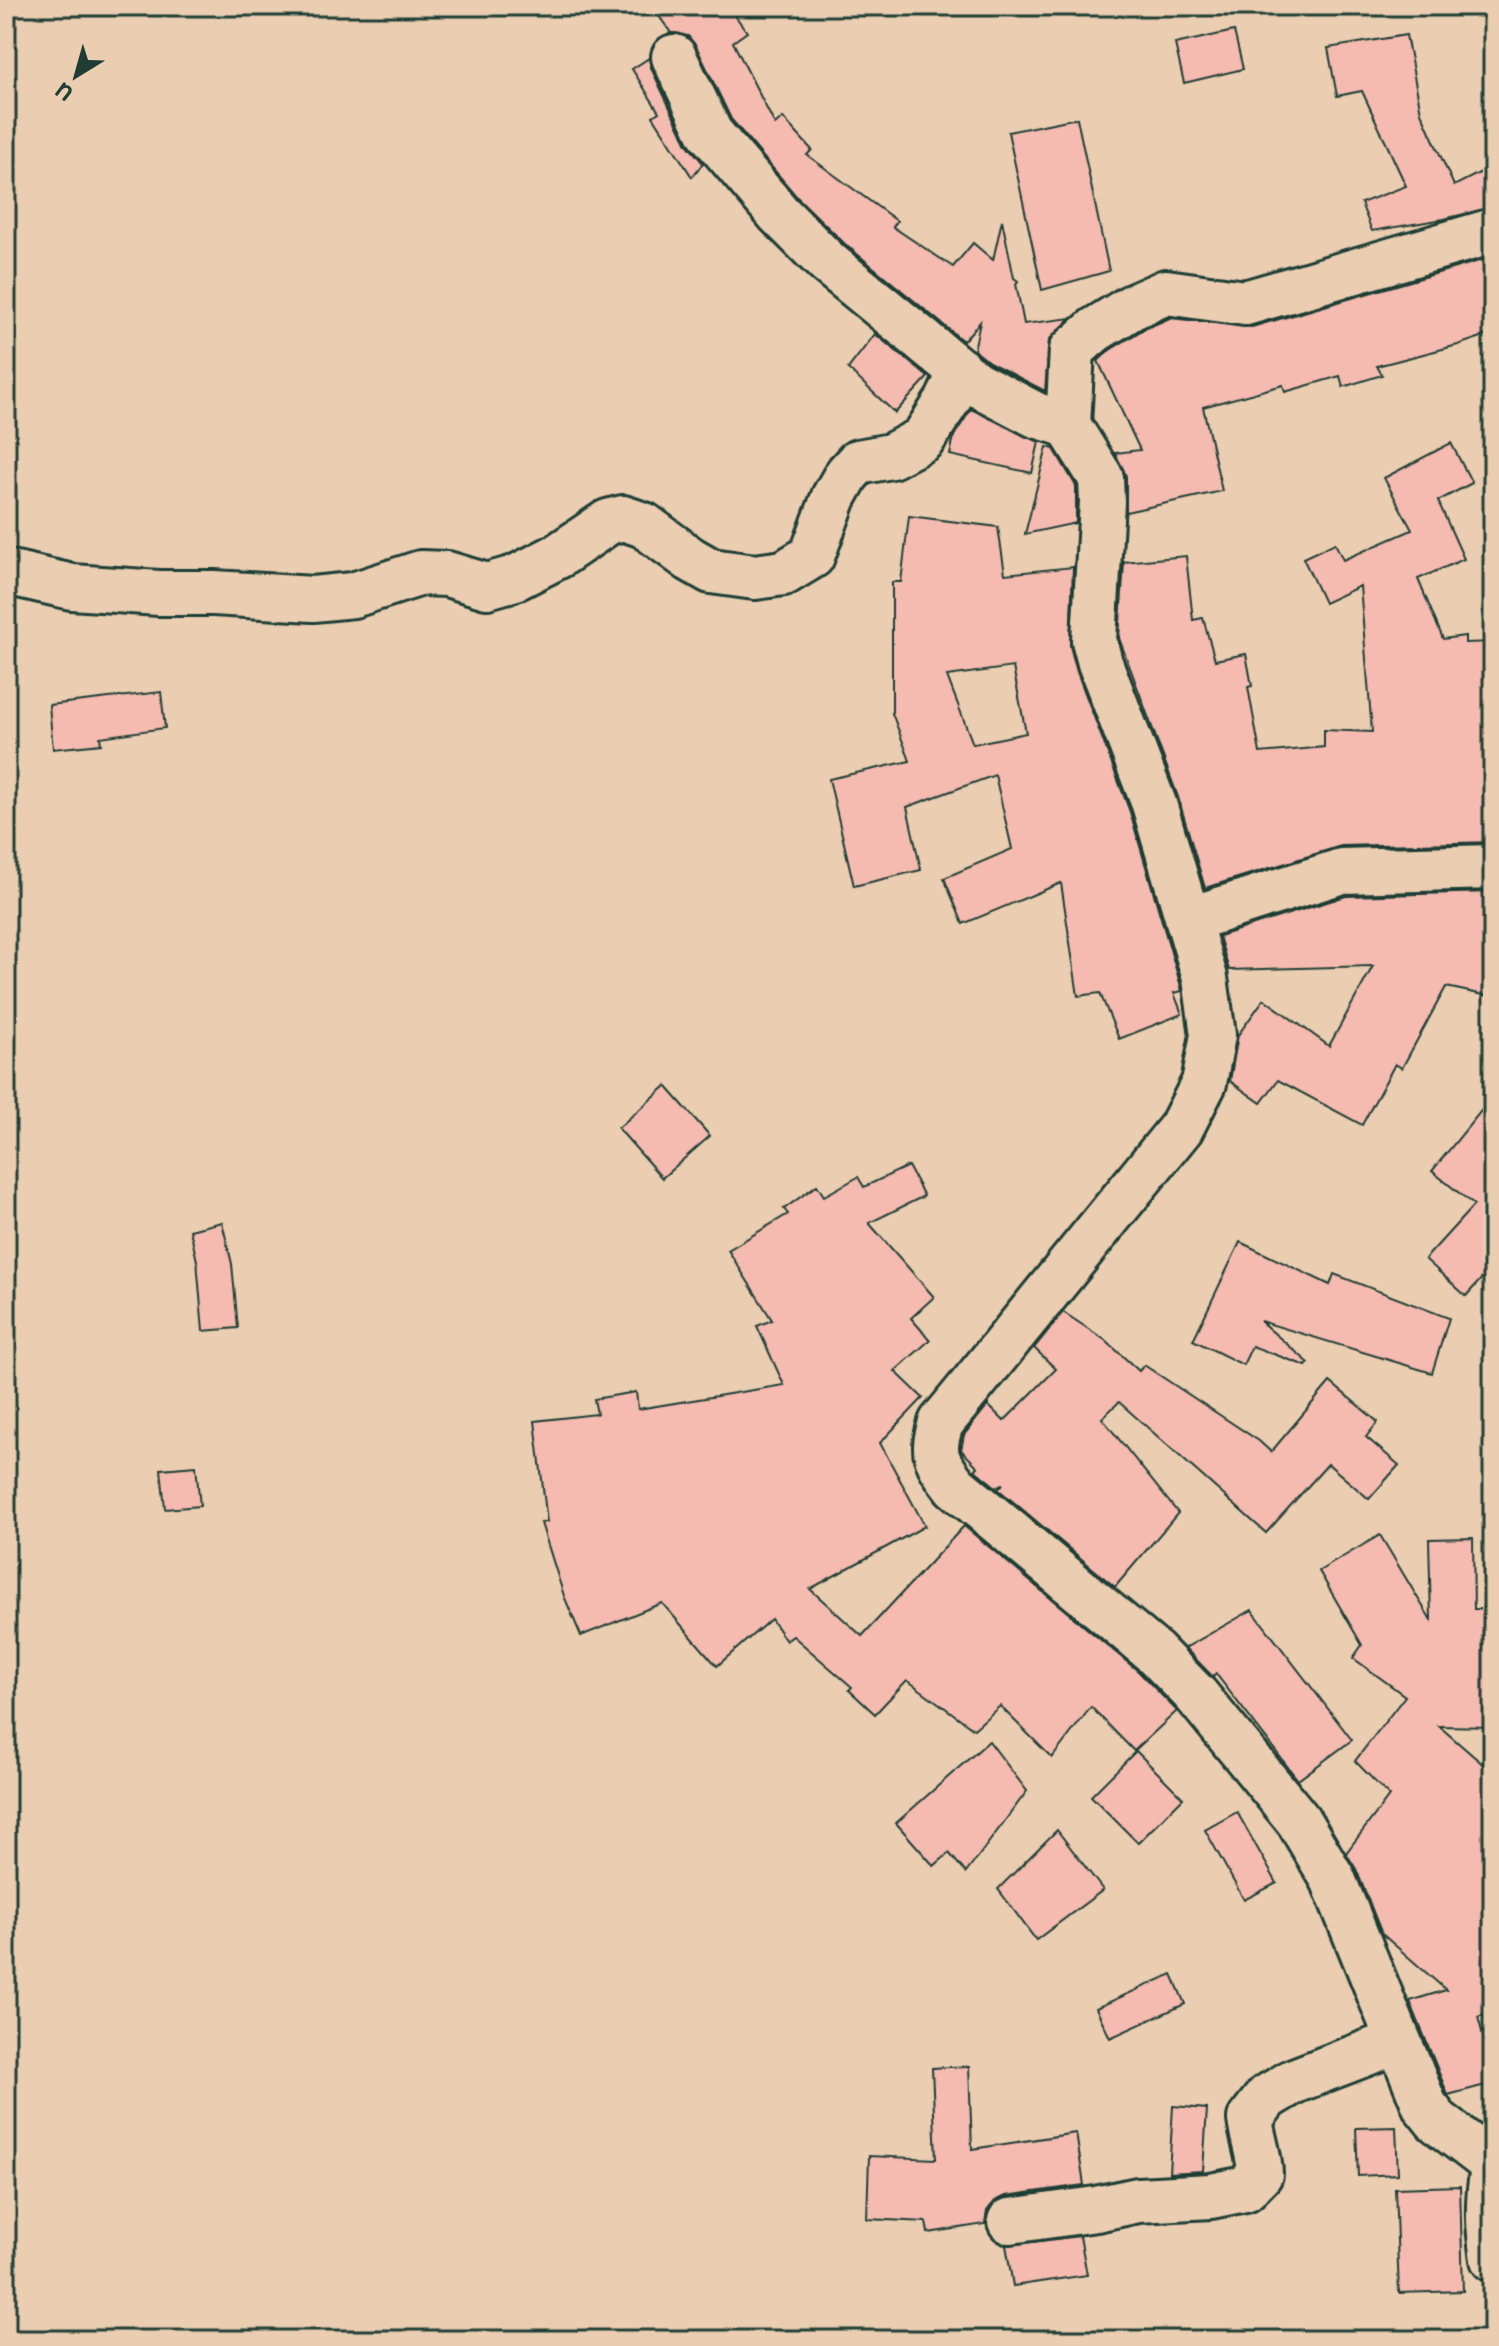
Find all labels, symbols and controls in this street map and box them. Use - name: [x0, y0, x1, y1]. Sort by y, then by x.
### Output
- north arrow: [36, 36, 116, 116]
- text: U: [49, 76, 79, 109]

